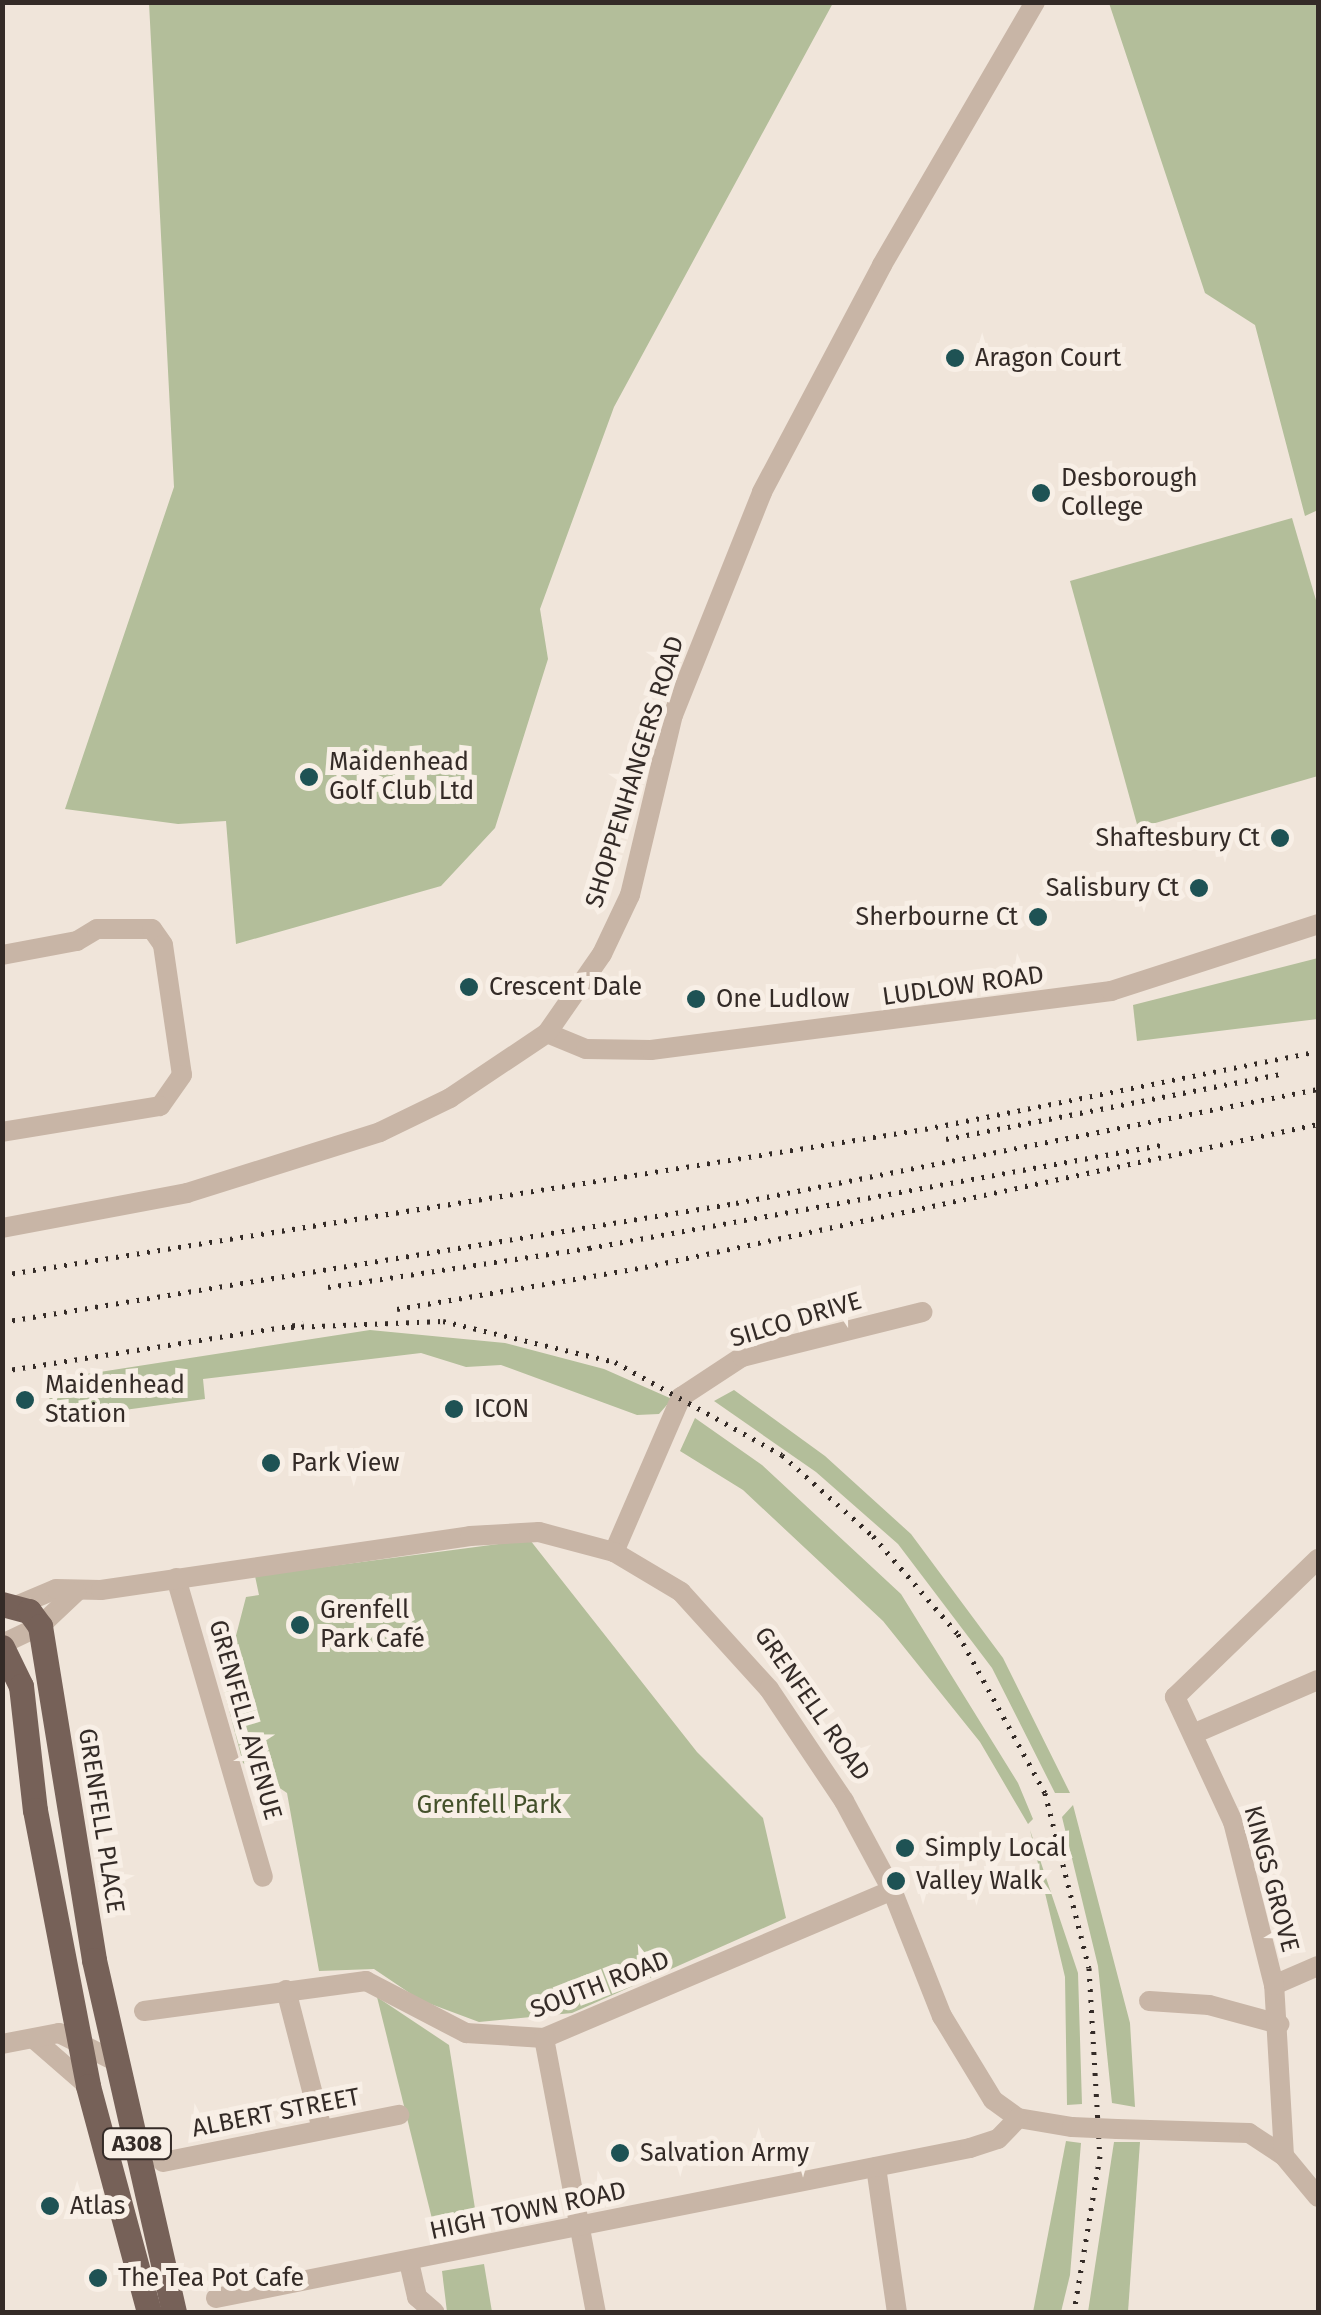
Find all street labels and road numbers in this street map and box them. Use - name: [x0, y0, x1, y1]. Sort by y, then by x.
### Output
- street label: SHOPPENHANGERS ROAD: [579, 633, 691, 911]
- street label: LUDLOW ROAD: [880, 960, 1046, 1012]
- street label: SILCO DRIVE: [727, 1286, 865, 1354]
- street label: GRENFELL AVENUE: [202, 1616, 288, 1824]
- street label: GRENFELL ROAD: [748, 1621, 876, 1787]
- street label: GRENFELL PLACE: [72, 1726, 130, 1916]
- street label: KINGS GROVE: [1237, 1803, 1305, 1955]
- street label: SOUTH ROAD: [526, 1945, 674, 2025]
- street label: ALBERT STREET: [190, 2082, 362, 2144]
- road number: A308: [100, 2127, 174, 2161]
- street label: HIGH TOWN ROAD: [427, 2176, 629, 2246]

